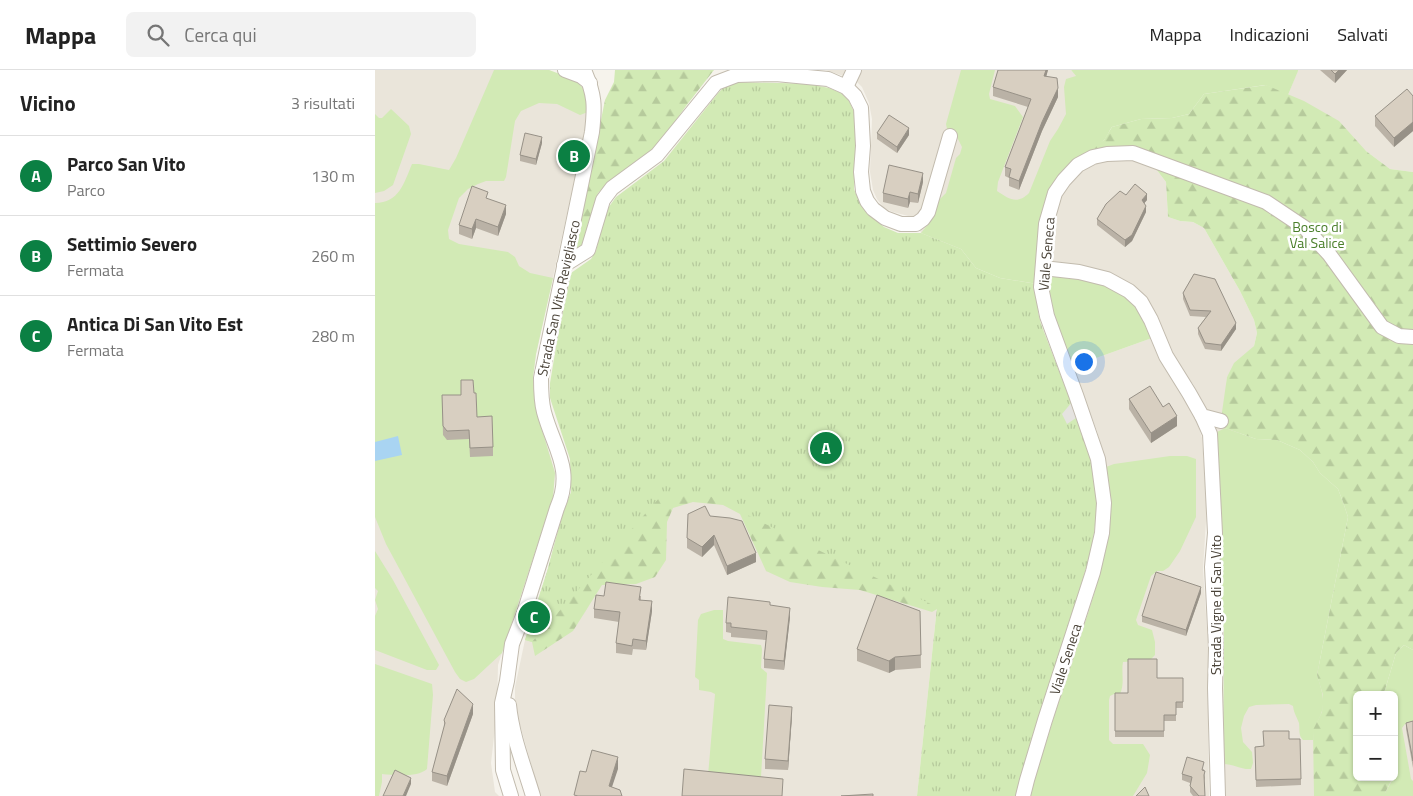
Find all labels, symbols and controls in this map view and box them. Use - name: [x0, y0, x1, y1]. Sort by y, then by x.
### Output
- search box: [126, 12, 476, 57]
- text: Mappa: [25, 17, 96, 53]
- text: Cerca qui: [184, 20, 257, 49]
- icon: search: [144, 21, 172, 49]
- text: Mappa: [1149, 21, 1202, 48]
- text: Indicazioni: [1230, 21, 1309, 48]
- text: Salvati: [1337, 21, 1388, 48]
- text: Vicino: [20, 87, 76, 119]
- text: 3 risultati: [291, 91, 355, 115]
- pin: B: [558, 137, 590, 175]
- text: Parco San Vito: [67, 149, 186, 178]
- text: A: [31, 164, 41, 188]
- text: 130 m: [311, 164, 355, 188]
- text: Parco: [67, 178, 105, 202]
- street label: Viale Seneca: [1032, 216, 1060, 292]
- park label: Bosco di Val Salice: [1289, 216, 1345, 253]
- street label: Strada San Vito Revigliasco: [531, 218, 585, 378]
- text: Settimio Severo: [67, 229, 197, 258]
- text: B: [31, 244, 41, 268]
- text: 260 m: [311, 244, 355, 268]
- text: Fermata: [67, 258, 124, 282]
- text: Antica Di San Vito Est: [67, 309, 243, 338]
- text: C: [32, 324, 40, 348]
- text: 280 m: [311, 324, 355, 348]
- text: Fermata: [67, 338, 124, 362]
- your location: [1071, 349, 1097, 375]
- pin: A: [810, 429, 842, 467]
- street label: Strada Vigne di San Vito: [1205, 535, 1226, 675]
- pin: C: [518, 598, 550, 636]
- street label: Viale Seneca: [1044, 621, 1086, 697]
- map controls: [1353, 691, 1398, 781]
- button: +: [1353, 691, 1398, 736]
- button: −: [1353, 736, 1398, 781]

